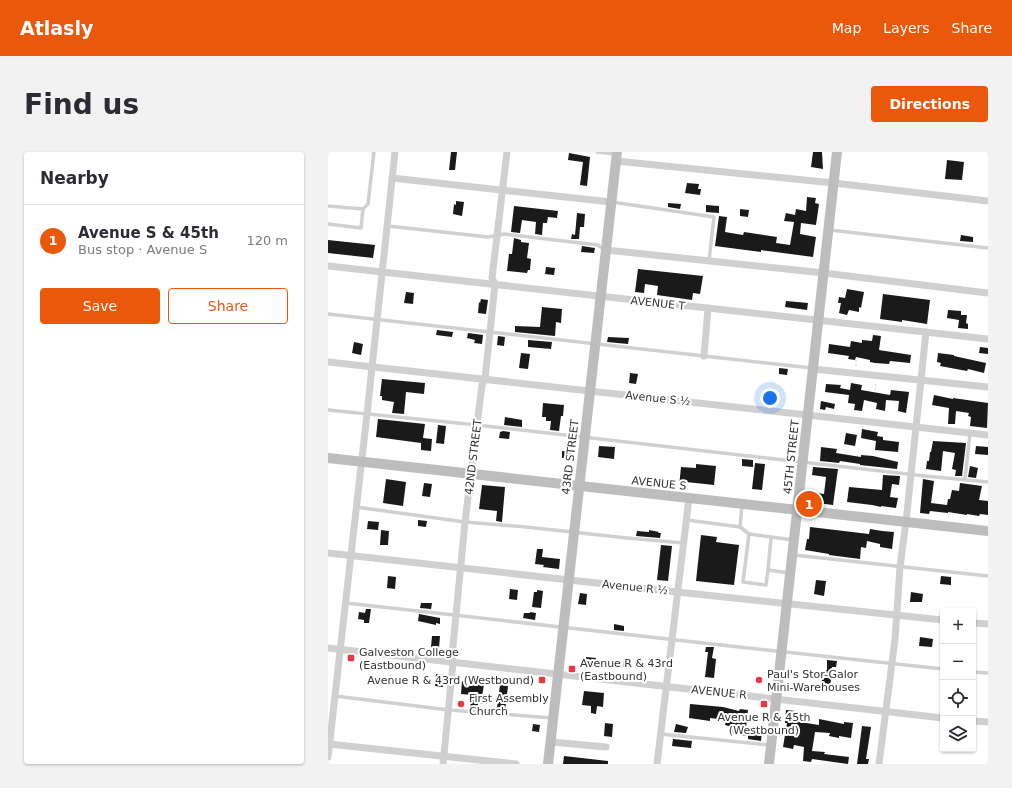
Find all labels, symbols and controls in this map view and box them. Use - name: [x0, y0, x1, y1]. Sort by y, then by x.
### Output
- text: Atlasly: [20, 17, 93, 39]
- text: Map: [832, 20, 861, 36]
- text: Layers: [883, 20, 930, 36]
- text: Share: [952, 20, 992, 36]
- button: Directions: [871, 86, 988, 122]
- text: Find us: [24, 88, 139, 121]
- text: Nearby: [40, 168, 109, 188]
- text: Avenue S & 45th: [78, 224, 219, 242]
- text: 1: [48, 233, 58, 248]
- text: 120 m: [246, 233, 288, 248]
- text: Bus stop · Avenue S: [78, 242, 207, 257]
- button: Save: [40, 288, 160, 324]
- button: Share: [168, 288, 288, 324]
- street label: AVENUE T: [630, 294, 686, 313]
- your location: [760, 388, 780, 408]
- street label: Avenue S ½: [625, 389, 691, 408]
- street label: 42ND STREET: [462, 418, 485, 496]
- street label: 43RD STREET: [559, 418, 582, 495]
- street label: 45TH STREET: [781, 419, 802, 495]
- street label: AVENUE S: [631, 474, 687, 493]
- pin: 1: [796, 489, 822, 519]
- street label: Avenue R ½: [601, 578, 669, 597]
- map controls: [940, 608, 976, 752]
- button: +: [940, 608, 976, 644]
- button: −: [940, 644, 976, 680]
- place label: Galveston College (Eastbound): [359, 646, 459, 672]
- marker: Galveston College (Eastbound): [346, 653, 356, 663]
- place label: Avenue R & 43rd (Eastbound): [580, 657, 673, 683]
- marker: Avenue R & 43rd (Eastbound): [567, 664, 577, 674]
- place label: Paul's Stor-Galor Mini-Warehouses: [767, 668, 860, 694]
- place label: Avenue R & 43rd (Westbound): [367, 674, 534, 687]
- marker: Avenue R & 43rd (Westbound): [537, 675, 547, 685]
- marker: Paul's Stor-Galor Mini-Warehouses: [754, 675, 764, 685]
- button: locate: [940, 680, 976, 716]
- street label: AVENUE R: [691, 683, 748, 702]
- place label: First Assembly Church: [469, 692, 549, 718]
- marker: First Assembly Church: [456, 699, 466, 709]
- marker: Avenue R & 45th (Westbound): [759, 699, 769, 709]
- place label: Avenue R & 45th (Westbound): [718, 711, 810, 737]
- button: layers: [940, 716, 976, 752]

